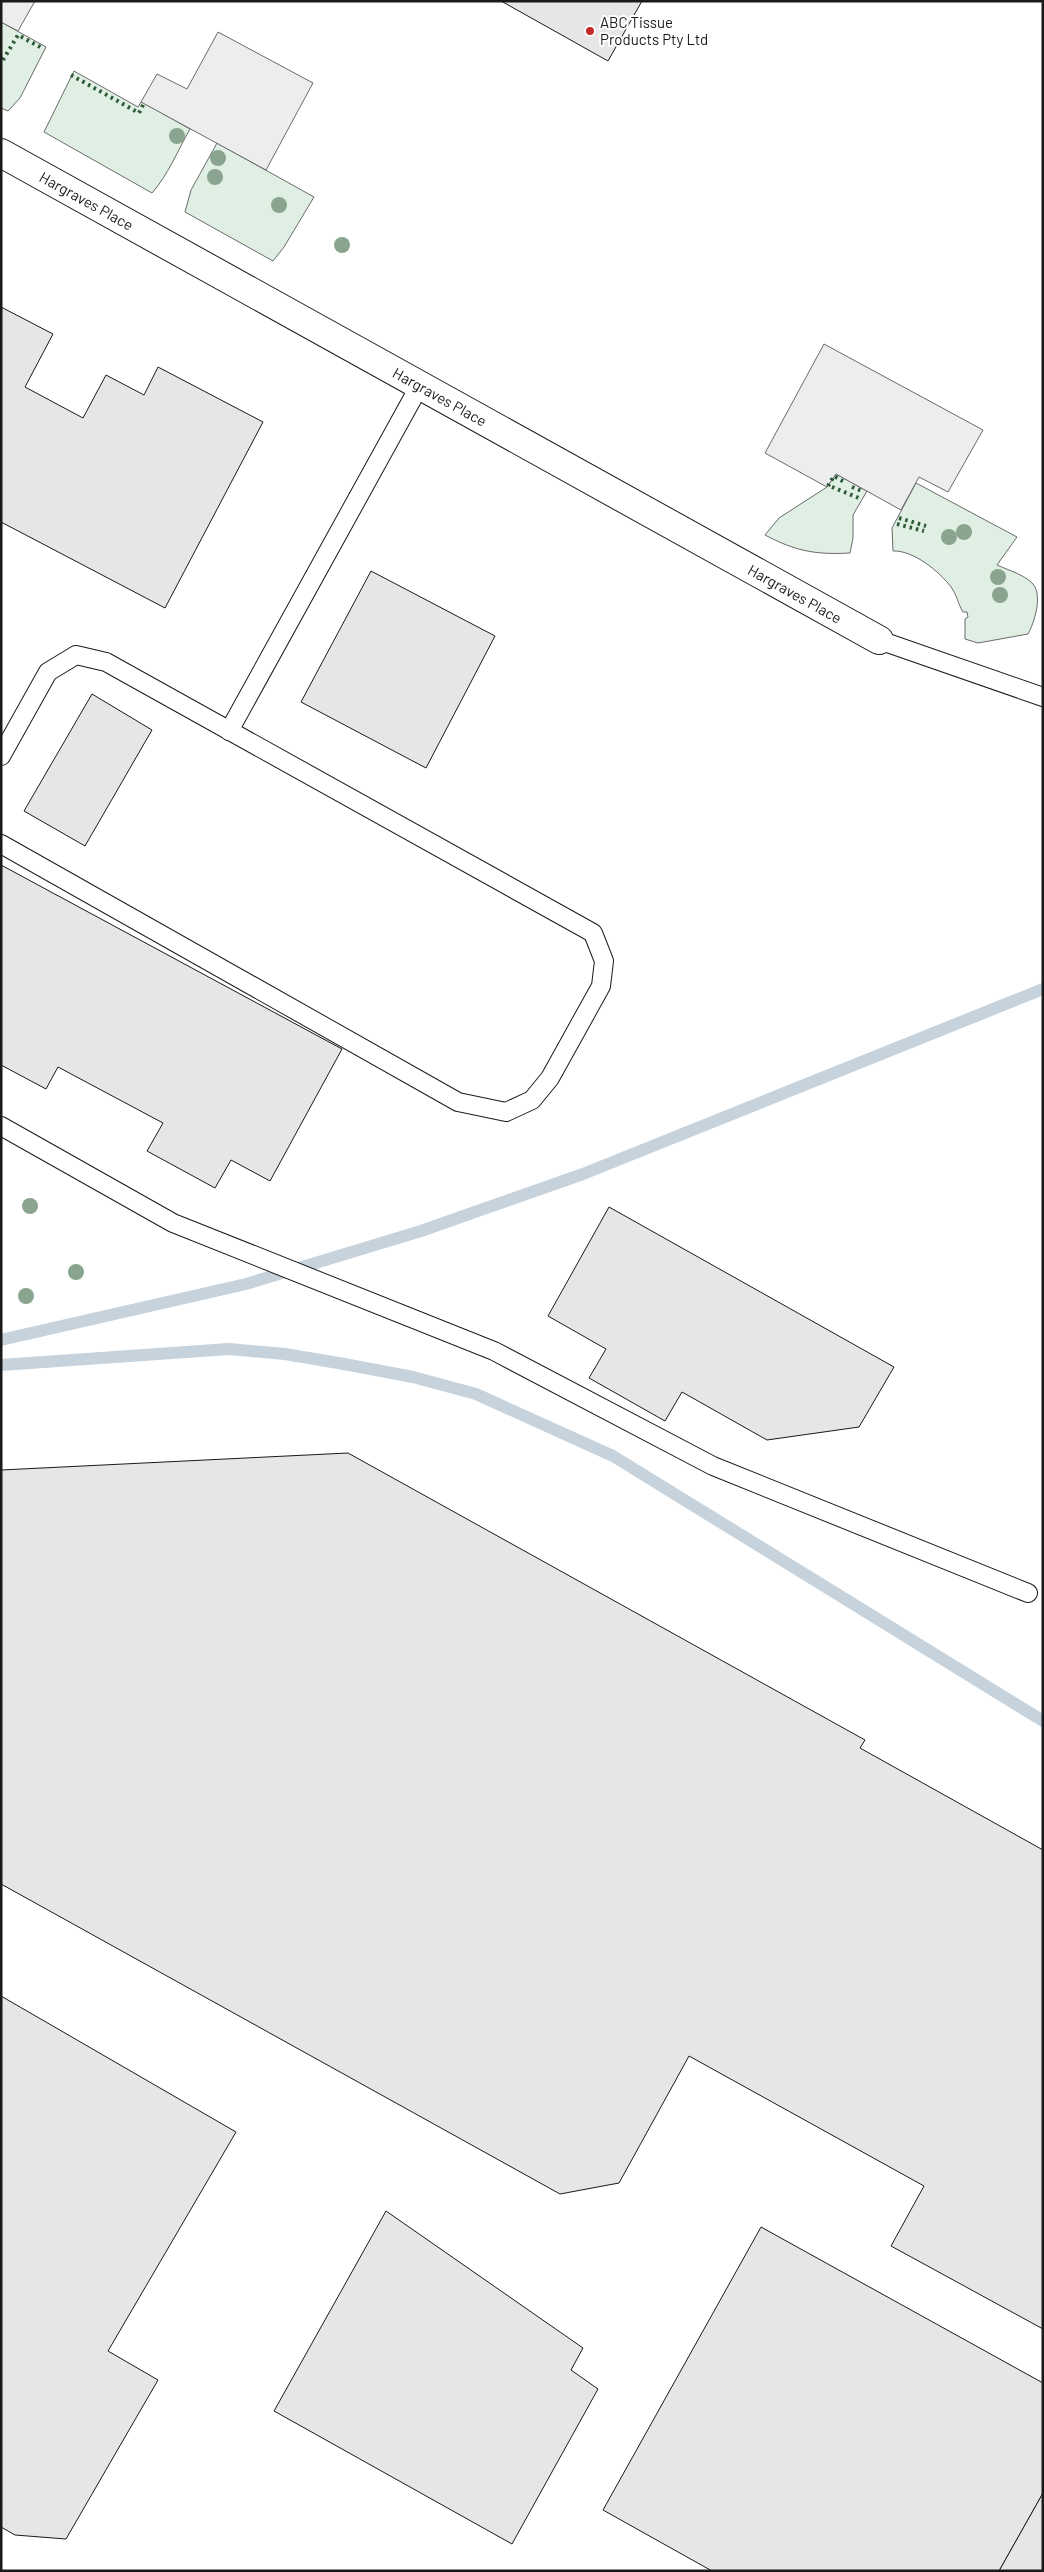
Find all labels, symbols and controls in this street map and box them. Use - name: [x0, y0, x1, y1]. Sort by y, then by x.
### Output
- place label: ABC Tissue Products Pty Ltd: [600, 13, 708, 48]
- marker: ABC Tissue Products Pty Ltd: [584, 25, 596, 37]
- street label: Hargraves Place: [37, 167, 137, 234]
- street label: Hargraves Place: [390, 363, 490, 430]
- street label: Hargraves Place: [745, 560, 845, 627]

